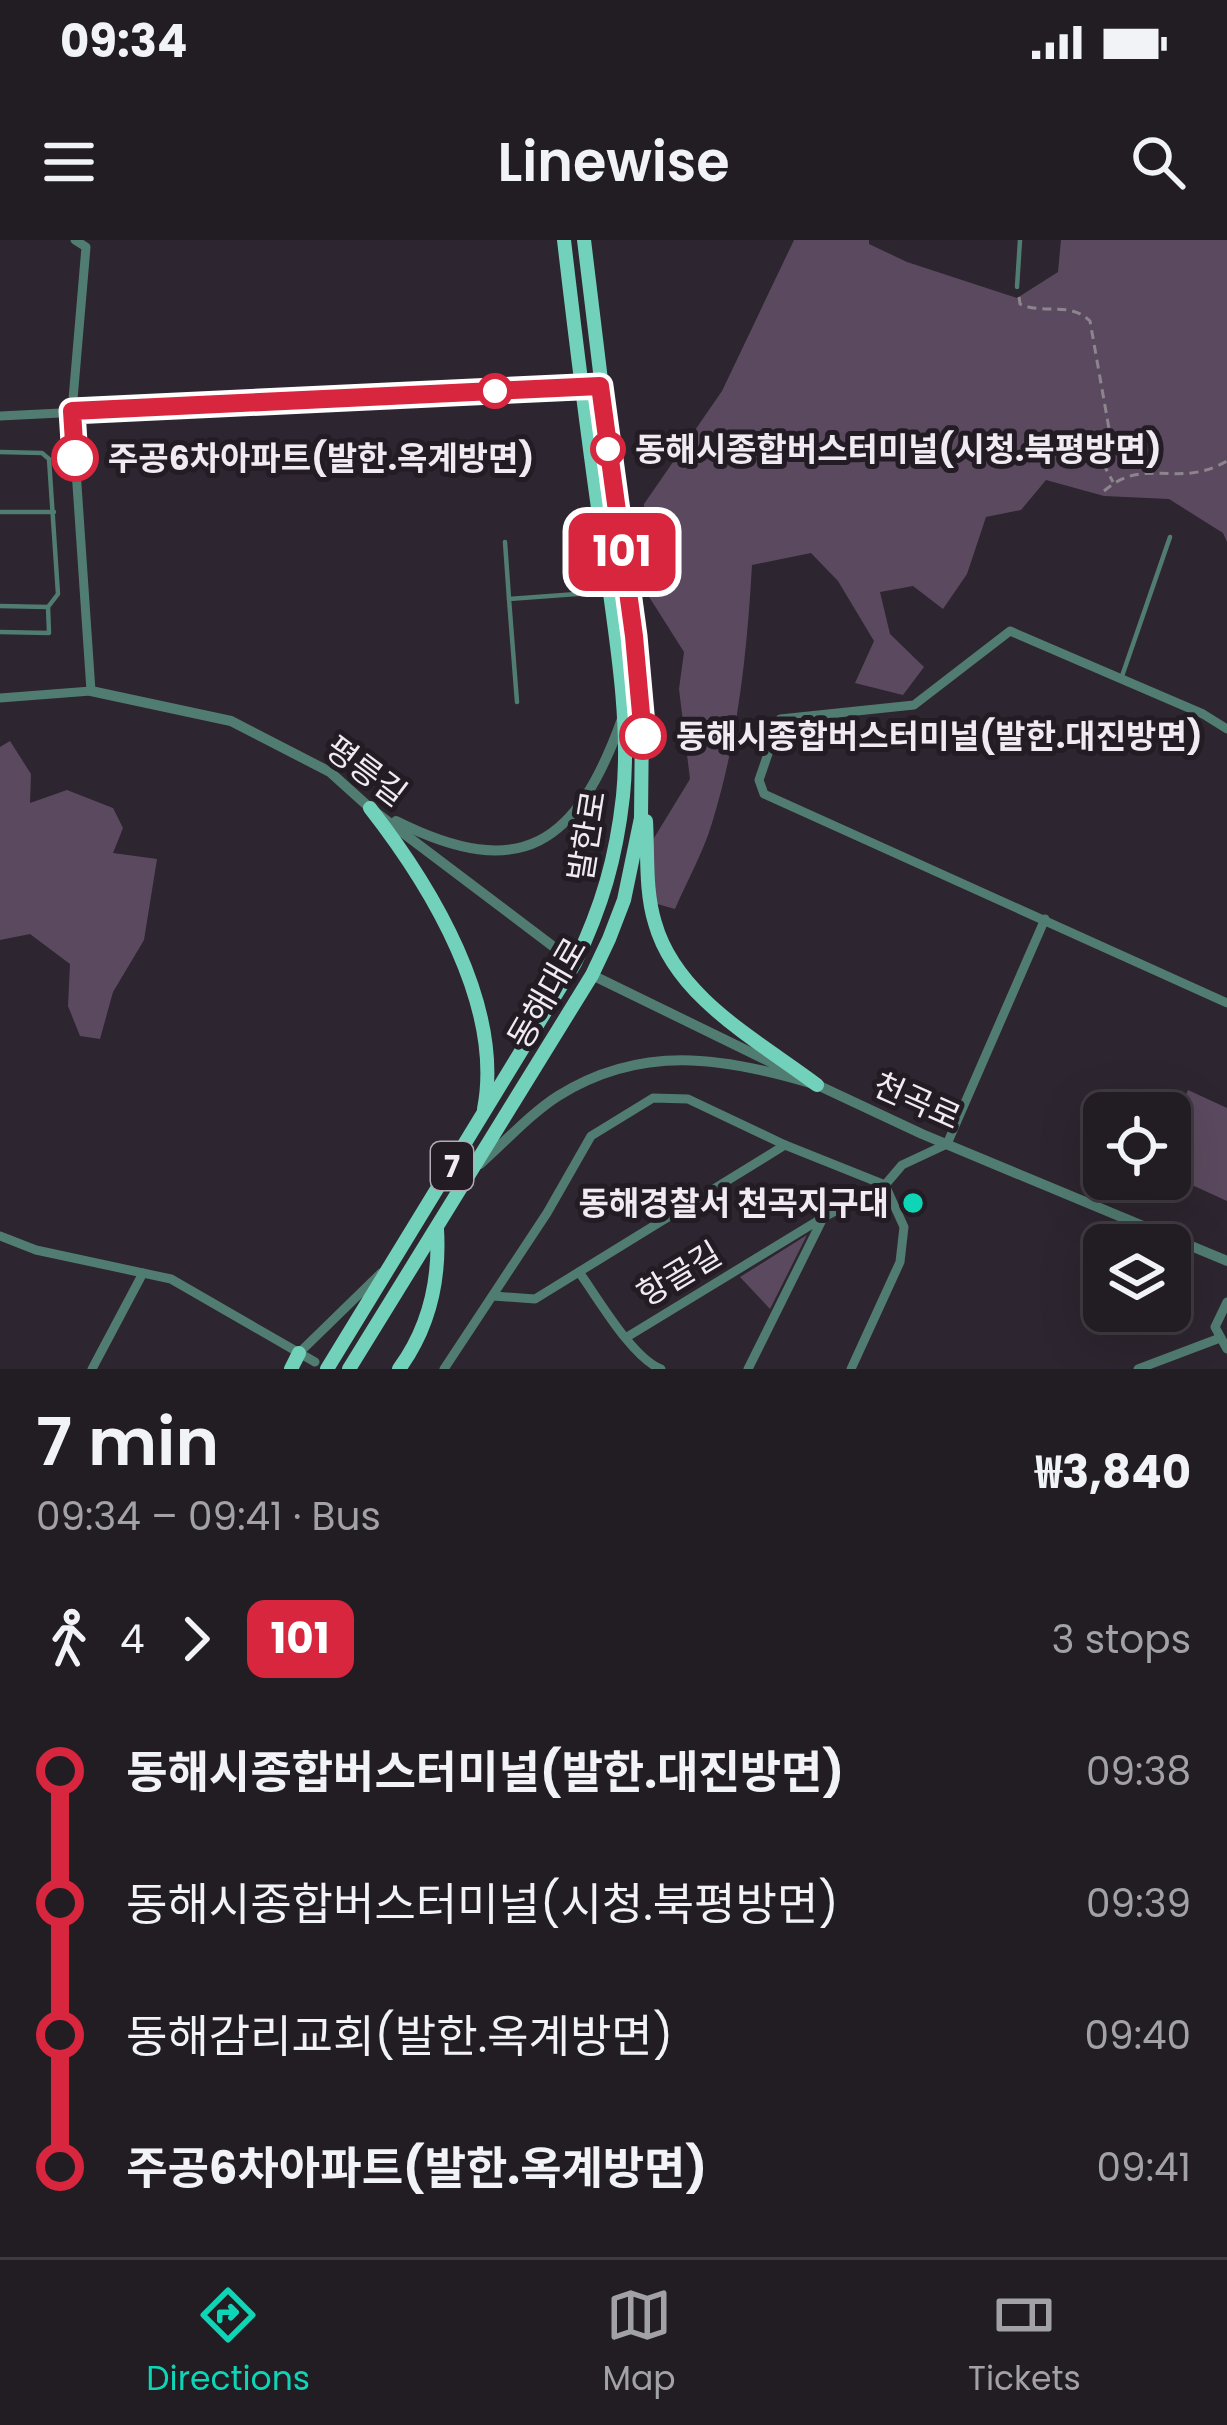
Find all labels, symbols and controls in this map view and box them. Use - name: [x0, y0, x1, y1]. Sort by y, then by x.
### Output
- text: 09:34: [60, 10, 188, 73]
- text: Linewise: [497, 124, 730, 200]
- icon: menu: [36, 129, 102, 195]
- icon: search: [1125, 129, 1191, 195]
- unlabelled marker: [479, 375, 511, 407]
- place label: 동해시종합버스터미널(시청.북평방면): [635, 426, 1162, 473]
- marker: 동해시종합버스터미널(시청.북평방면): [592, 433, 624, 465]
- place label: 주공6차아파트(발한.옥계방면): [108, 435, 534, 482]
- marker: 주공6차아파트(발한.옥계방면): [53, 436, 97, 480]
- line badge: 101: [553, 513, 691, 591]
- text: 101: [593, 522, 651, 581]
- place label: 동해시종합버스터미널(발한.대진방면): [676, 713, 1203, 760]
- marker: 동해시종합버스터미널(발한.대진방면): [621, 714, 665, 758]
- street label: 평릉길: [315, 725, 417, 817]
- street label: 발한로: [557, 787, 617, 885]
- street label: 동해대로: [496, 929, 598, 1057]
- street label: 천곡로: [866, 1061, 968, 1141]
- map controls: [1083, 1092, 1191, 1332]
- button: locate: [1083, 1092, 1191, 1200]
- road number: 7: [431, 1142, 473, 1190]
- place label: 동해경찰서 천곡지구대: [578, 1180, 889, 1227]
- marker: 동해경찰서 천곡지구대: [900, 1190, 926, 1216]
- button: layers: [1083, 1224, 1191, 1332]
- street label: 항골길: [628, 1230, 730, 1318]
- text: 7 min: [36, 1396, 219, 1488]
- text: ₩3,840: [1035, 1441, 1191, 1504]
- text: 09:34 – 09:41 · Bus: [36, 1489, 381, 1544]
- icon: walk: [36, 1606, 102, 1672]
- icon: forward: [163, 1606, 229, 1672]
- text: 101: [271, 1609, 330, 1668]
- text: 4: [120, 1612, 145, 1667]
- text: 3 stops: [1051, 1612, 1191, 1667]
- text: 동해시종합버스터미널(발한.대진방면): [126, 1741, 844, 1804]
- text: 09:38: [1086, 1744, 1191, 1799]
- text: 동해시종합버스터미널(시청.북평방면): [126, 1873, 839, 1936]
- text: 09:39: [1086, 1876, 1191, 1931]
- text: 동해감리교회(발한.옥계방면): [126, 2005, 673, 2068]
- text: 09:40: [1085, 2008, 1191, 2063]
- text: 주공6차아파트(발한.옥계방면): [126, 2137, 707, 2200]
- text: 09:41: [1097, 2140, 1191, 2195]
- tab: Directions: [146, 2282, 310, 2404]
- tab: Map: [603, 2282, 676, 2404]
- tab: Tickets: [968, 2282, 1081, 2404]

